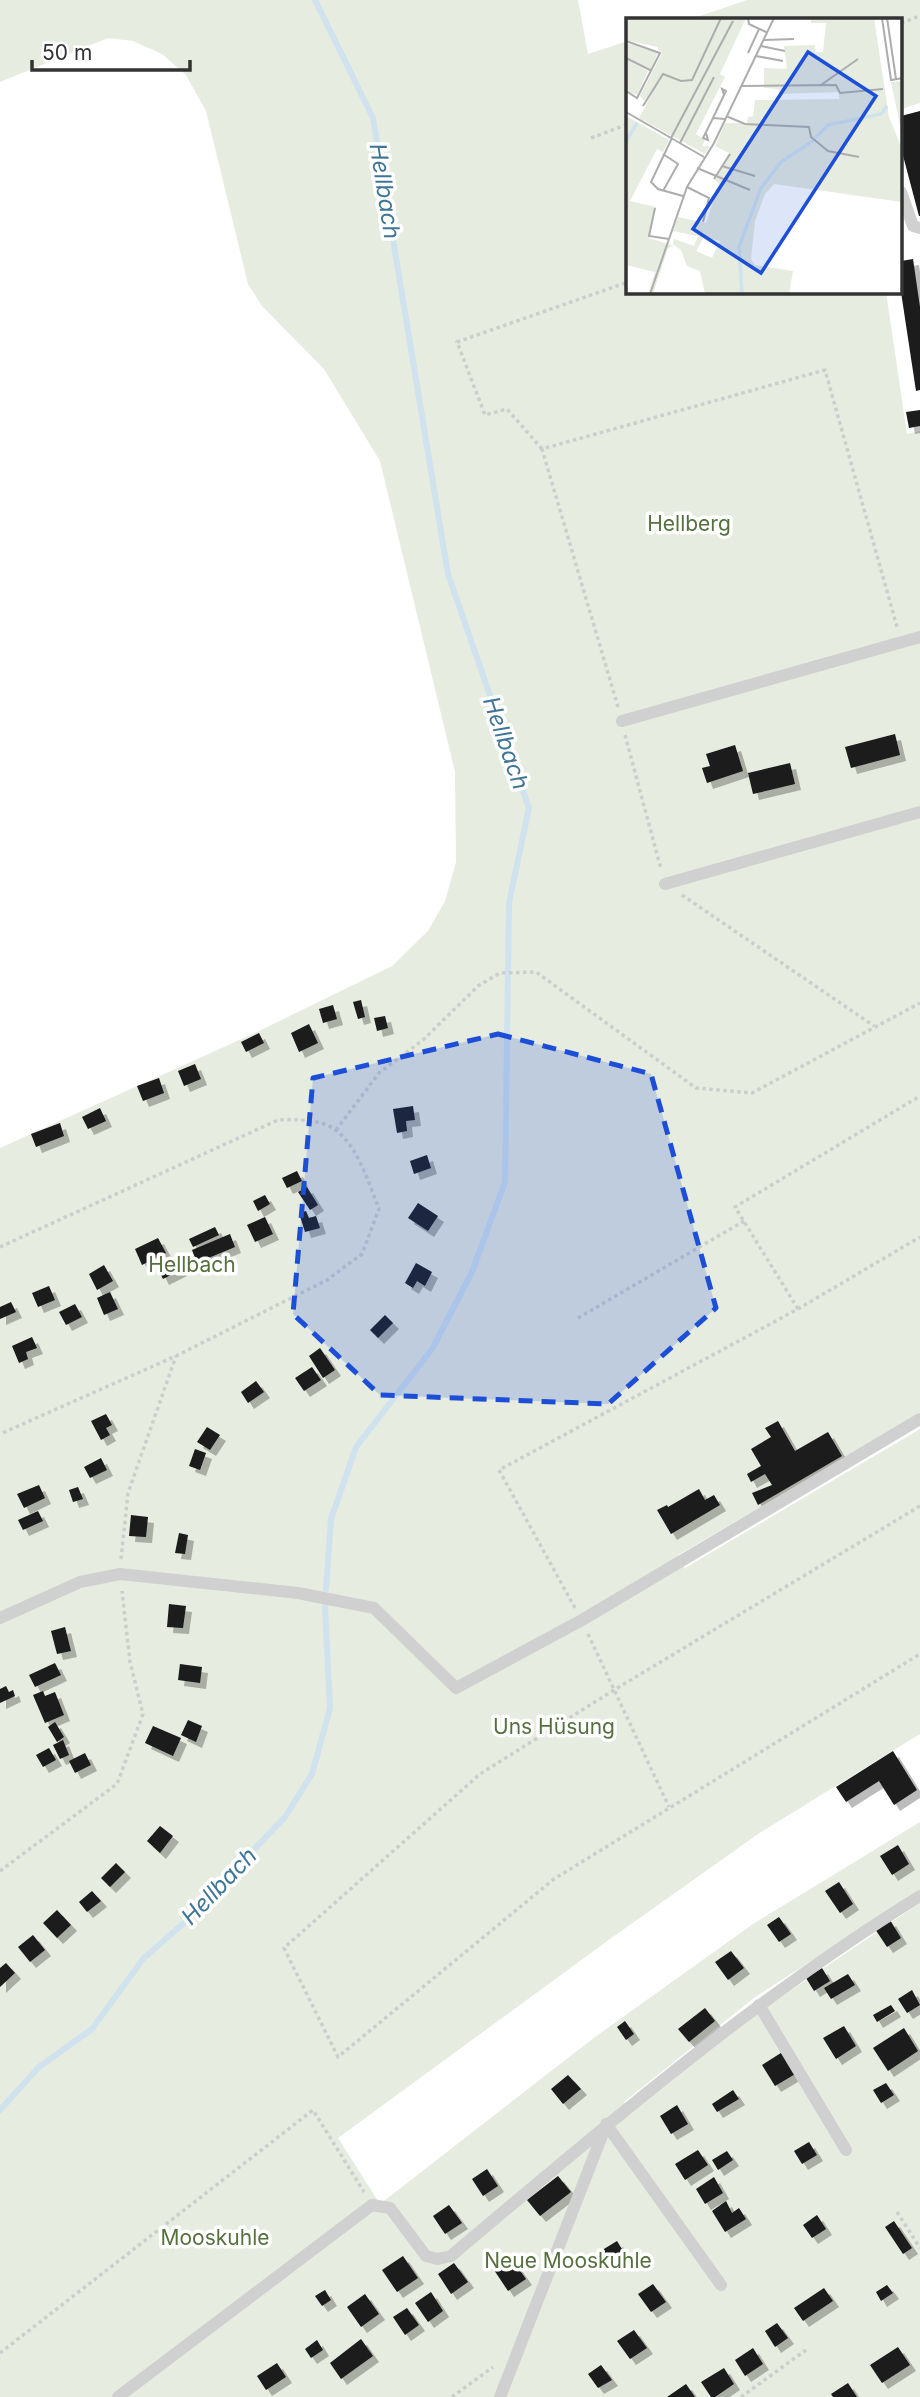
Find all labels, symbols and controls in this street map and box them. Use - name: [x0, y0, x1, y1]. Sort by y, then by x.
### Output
- inset map: [626, 18, 902, 294]
- scale bar: [32, 28, 189, 72]
- text: 50 m: [42, 40, 92, 65]
- water label: Hellbach: [364, 141, 406, 241]
- park label: Hellberg: [647, 511, 731, 536]
- water label: Hellbach: [477, 693, 535, 793]
- park label: Hellbach: [148, 1252, 236, 1277]
- park label: Uns Hüsung: [493, 1714, 615, 1739]
- water label: Hellbach: [175, 1842, 263, 1930]
- park label: Mooskuhle: [161, 2225, 269, 2250]
- park label: Neue Mooskuhle: [484, 2248, 652, 2273]

